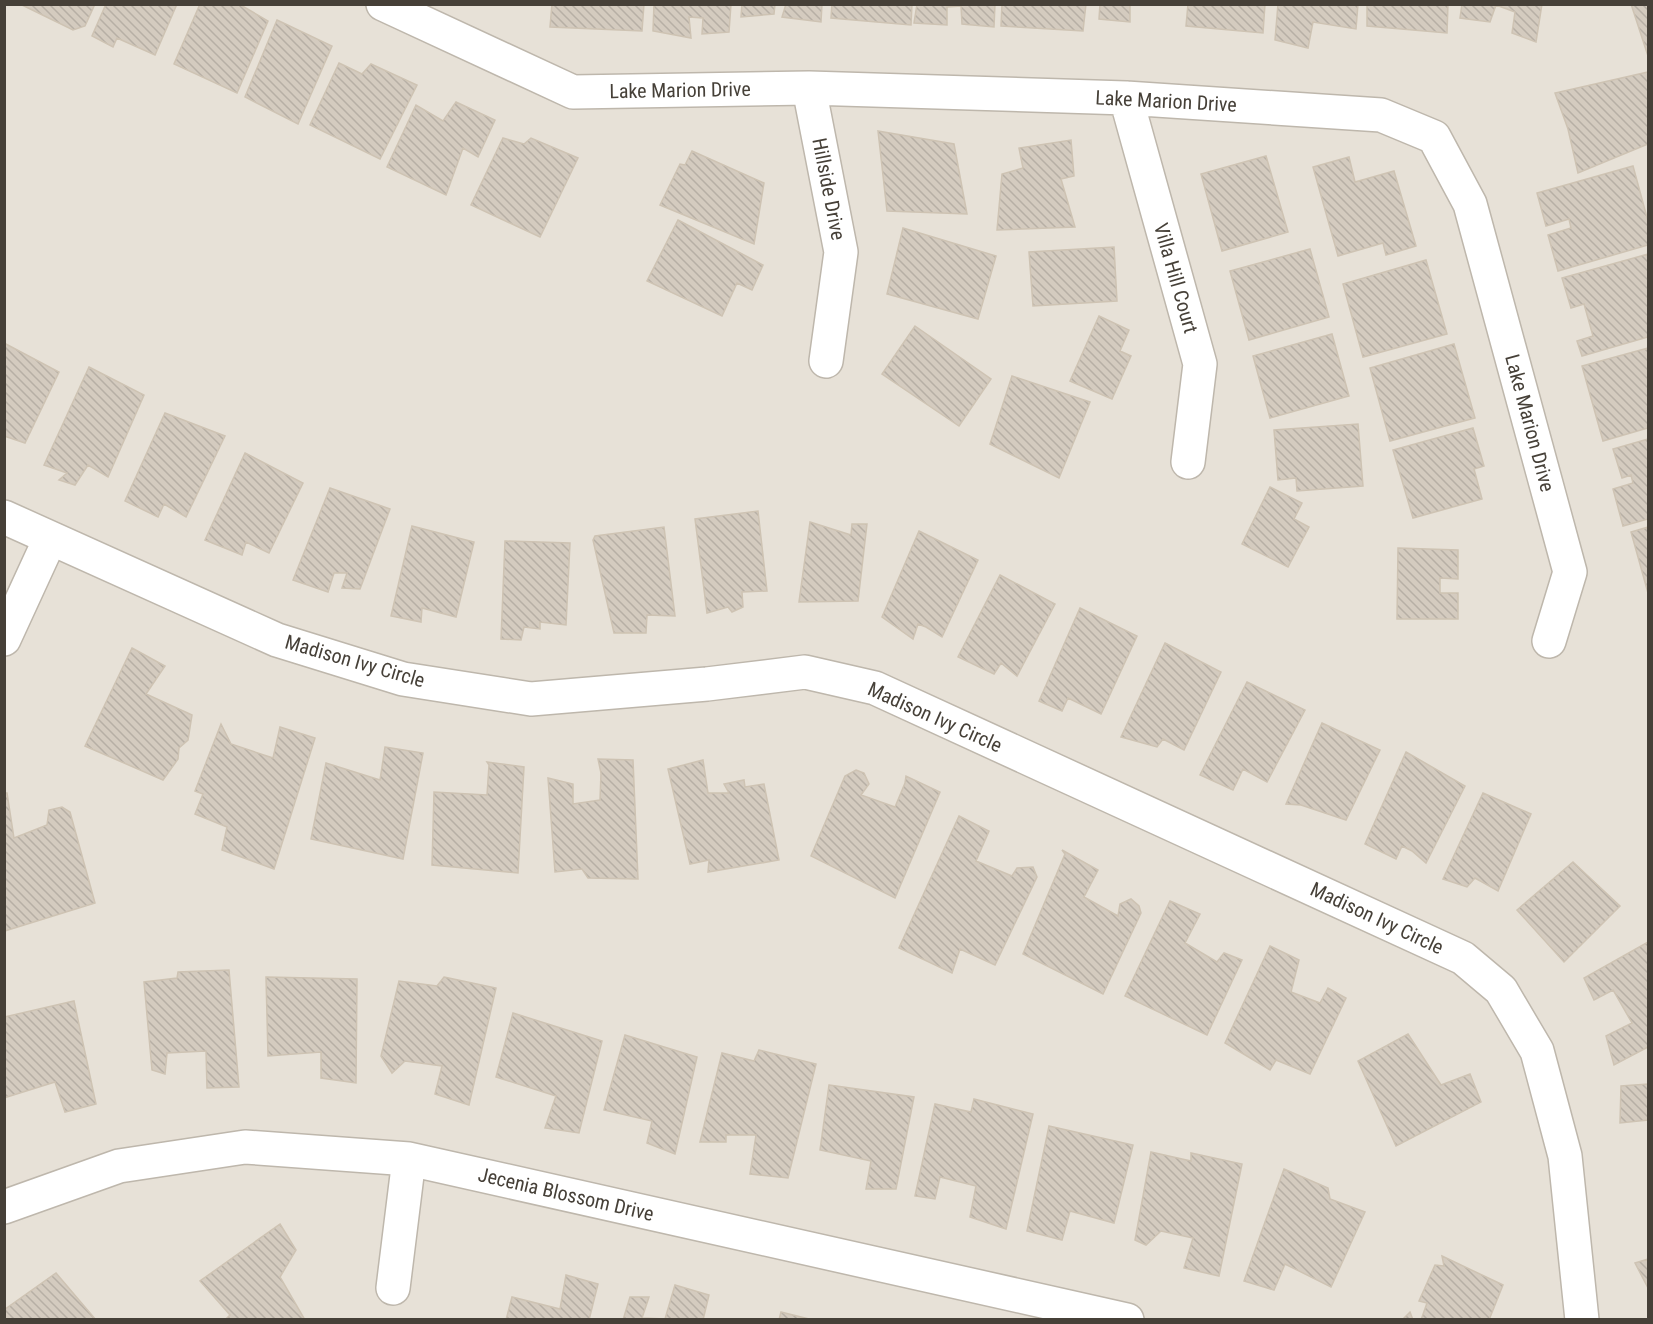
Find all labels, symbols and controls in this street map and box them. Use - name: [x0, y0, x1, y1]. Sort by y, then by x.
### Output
- street label: Lake Marion Drive: [609, 77, 751, 103]
- street label: Lake Marion Drive: [1095, 85, 1237, 117]
- street label: Hillside Drive: [807, 136, 851, 242]
- street label: Villa Hill Court: [1149, 220, 1203, 336]
- street label: Lake Marion Drive: [1500, 352, 1560, 494]
- street label: Madison Ivy Circle: [282, 630, 428, 692]
- street label: Madison Ivy Circle: [864, 677, 1006, 757]
- street label: Madison Ivy Circle: [1307, 877, 1447, 959]
- street label: Jecenia Blossom Drive: [476, 1162, 656, 1226]

